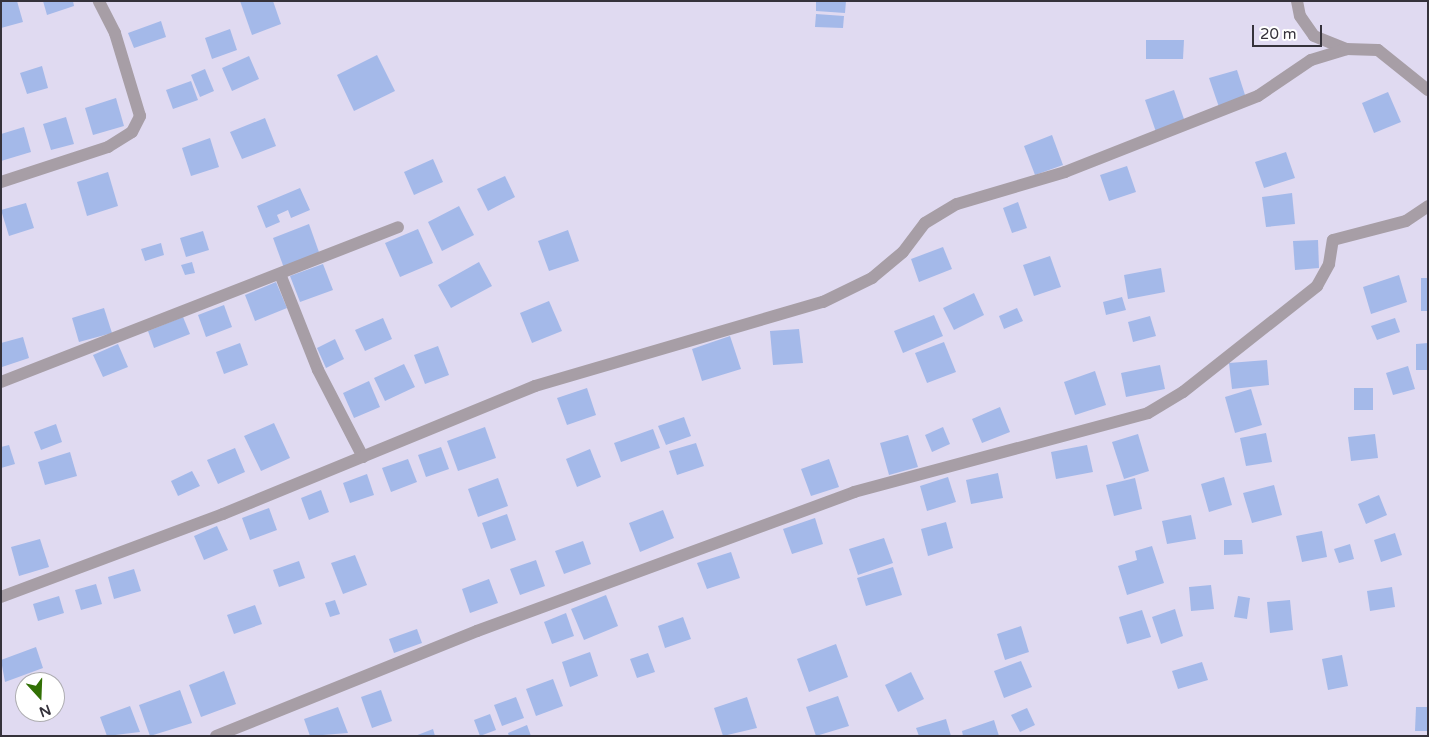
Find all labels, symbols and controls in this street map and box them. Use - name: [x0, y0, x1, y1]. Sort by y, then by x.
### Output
- scale bar: [1254, 15, 1324, 47]
- text: 20 m: [1260, 25, 1297, 43]
- north arrow: [15, 672, 65, 722]
- text: N: [37, 701, 53, 721]

